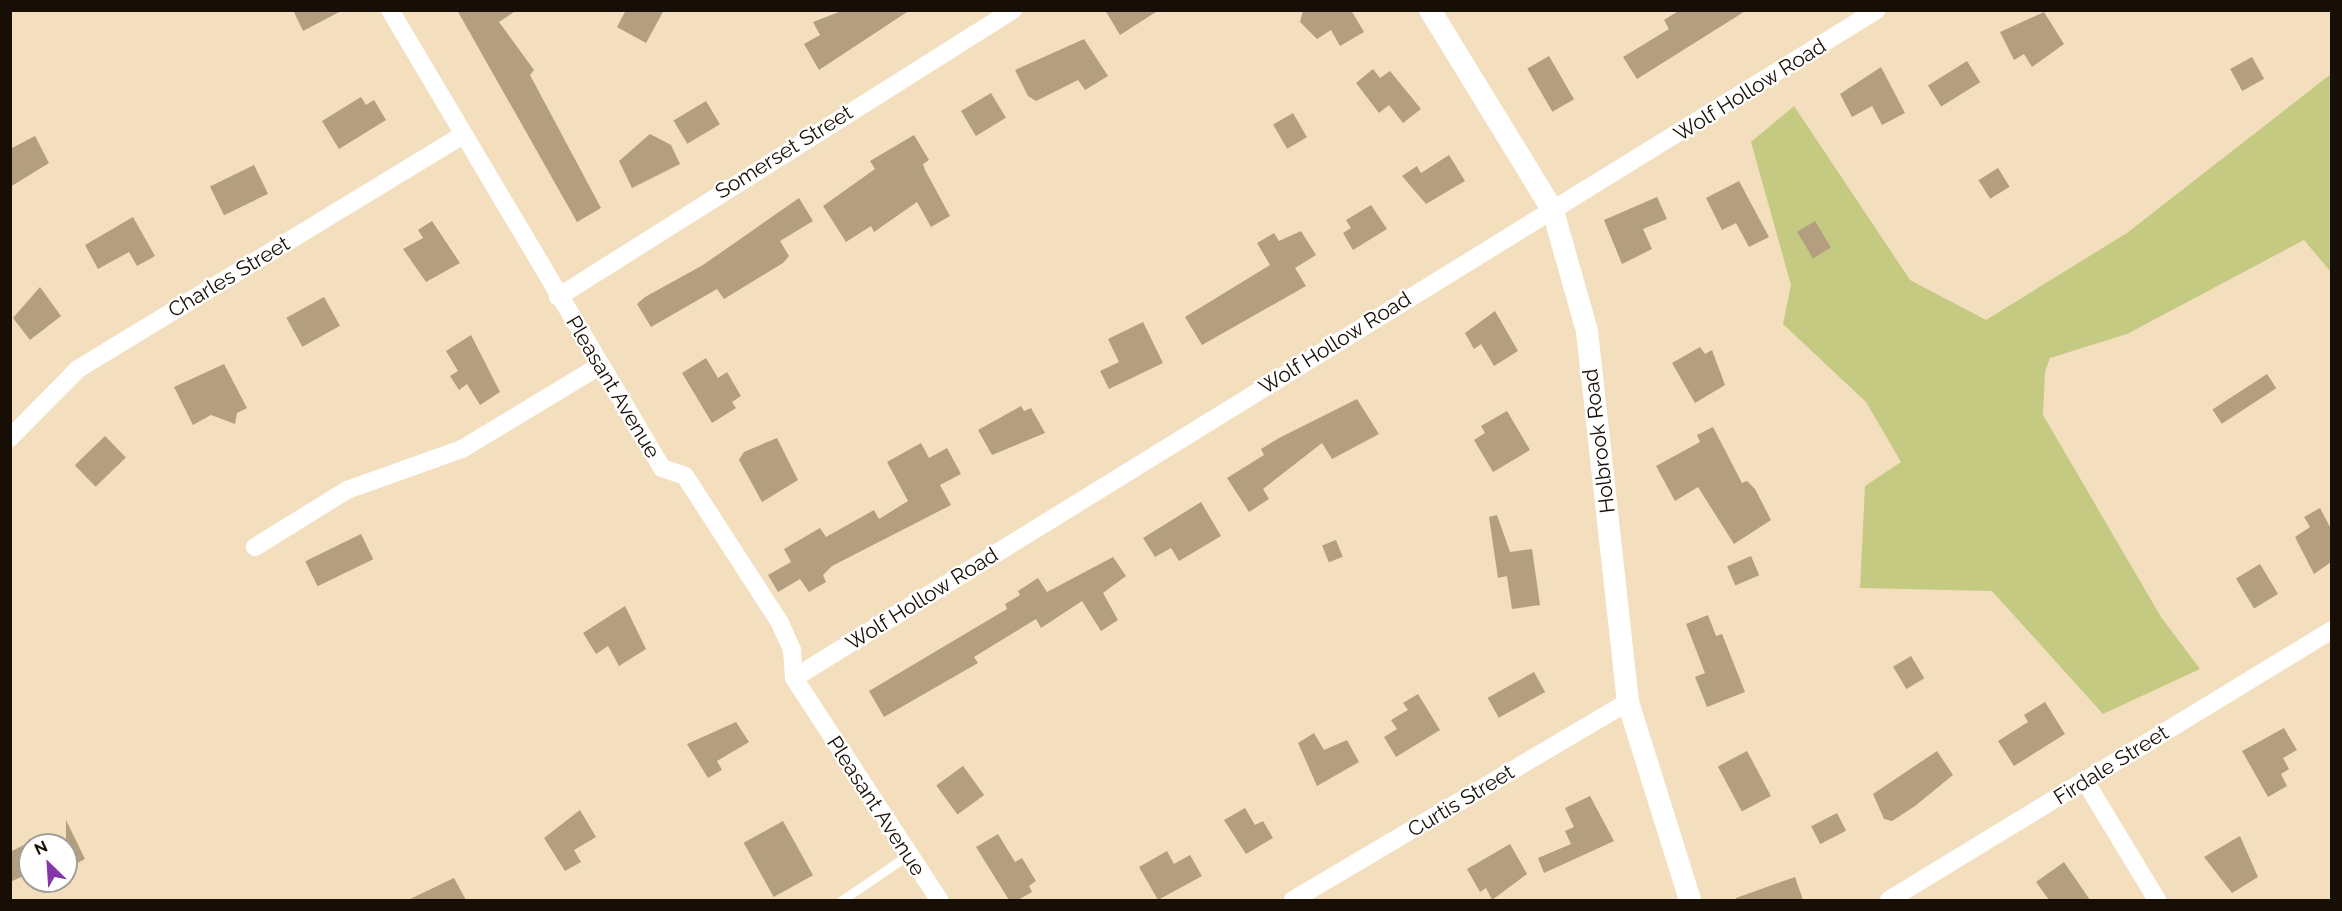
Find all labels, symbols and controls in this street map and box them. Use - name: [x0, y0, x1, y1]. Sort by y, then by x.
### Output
- street label: Wolf Hollow Road: [1669, 33, 1831, 147]
- street label: Somerset Street: [711, 100, 857, 204]
- street label: Charles Street: [164, 231, 294, 323]
- street label: Wolf Hollow Road: [1254, 286, 1416, 400]
- street label: Pleasant Avenue: [560, 311, 666, 463]
- street label: Holbrook Road: [1578, 367, 1620, 515]
- street label: Wolf Hollow Road: [841, 542, 1003, 656]
- street label: Firdale Street: [2049, 720, 2173, 810]
- street label: Pleasant Avenue: [821, 731, 931, 881]
- street label: Curtis Street: [1403, 759, 1519, 843]
- north arrow: [18, 833, 78, 893]
- text: N: [31, 837, 51, 859]

